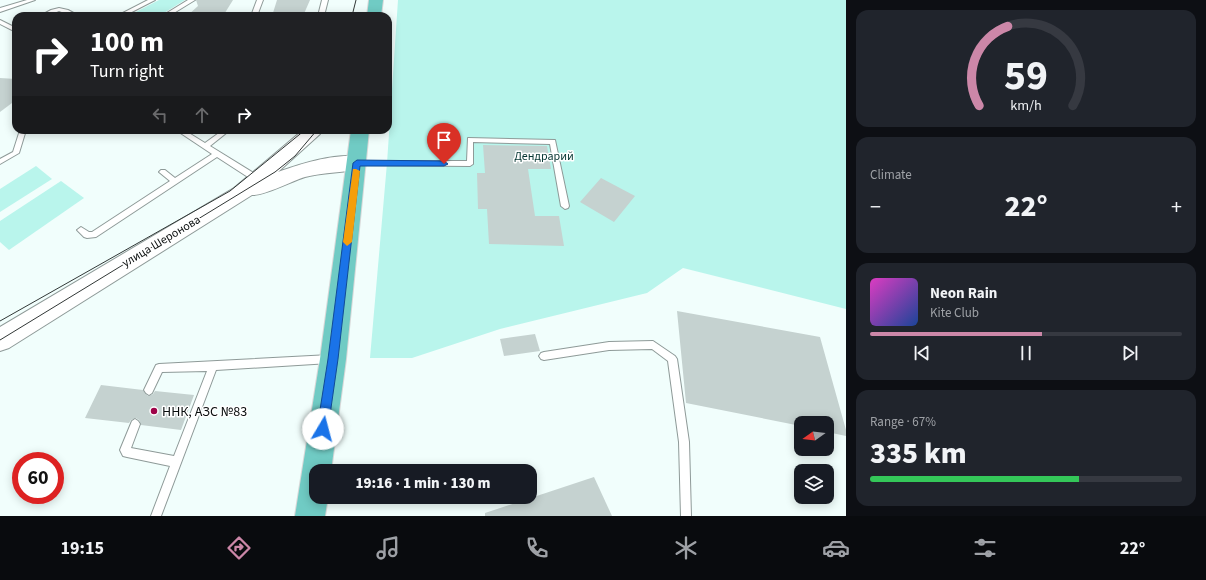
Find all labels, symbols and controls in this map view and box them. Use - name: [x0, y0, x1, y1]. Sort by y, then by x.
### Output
- text: 100 m: [90, 22, 164, 62]
- icon: right: [24, 28, 76, 80]
- text: 59: [1004, 46, 1048, 106]
- text: Turn right: [90, 59, 164, 84]
- text: km/h: [1010, 95, 1042, 116]
- icon: left: [149, 104, 171, 126]
- icon: ahead: [191, 104, 213, 126]
- icon: right: [233, 104, 255, 126]
- pin: [427, 123, 461, 164]
- icon: arrive: [433, 129, 455, 151]
- park label: Дендрарий: [514, 148, 574, 165]
- text: Climate: [870, 166, 912, 184]
- text: 22°: [1004, 185, 1048, 228]
- text: −: [870, 191, 881, 223]
- text: +: [1171, 191, 1182, 223]
- street label: улица Шеронова: [119, 211, 204, 272]
- text: Neon Rain: [930, 283, 997, 304]
- text: Kite Club: [930, 304, 979, 322]
- icon: previous: [911, 342, 933, 364]
- icon: pause: [1015, 342, 1037, 364]
- icon: next: [1119, 342, 1141, 364]
- place label: ННК, АЗС №83: [162, 402, 247, 422]
- marker: ННК, АЗС №83: [149, 406, 159, 416]
- position arrow: [302, 408, 344, 450]
- text: Range · 67%: [870, 413, 936, 431]
- north arrow: [794, 416, 834, 456]
- map controls: [794, 416, 834, 504]
- text: 335 km: [870, 432, 967, 475]
- speed limit sign: 60: [12, 452, 64, 504]
- button: layers: [794, 464, 834, 504]
- text: 19:16 · 1 min · 130 m: [356, 473, 490, 494]
- icon: directions: [225, 534, 253, 562]
- icon: music: [374, 534, 402, 562]
- icon: phone: [523, 534, 551, 562]
- icon: climate: [672, 534, 700, 562]
- icon: car: [822, 534, 850, 562]
- icon: filters: [971, 534, 999, 562]
- text: 19:15: [61, 536, 104, 561]
- text: 22°: [1120, 536, 1145, 561]

